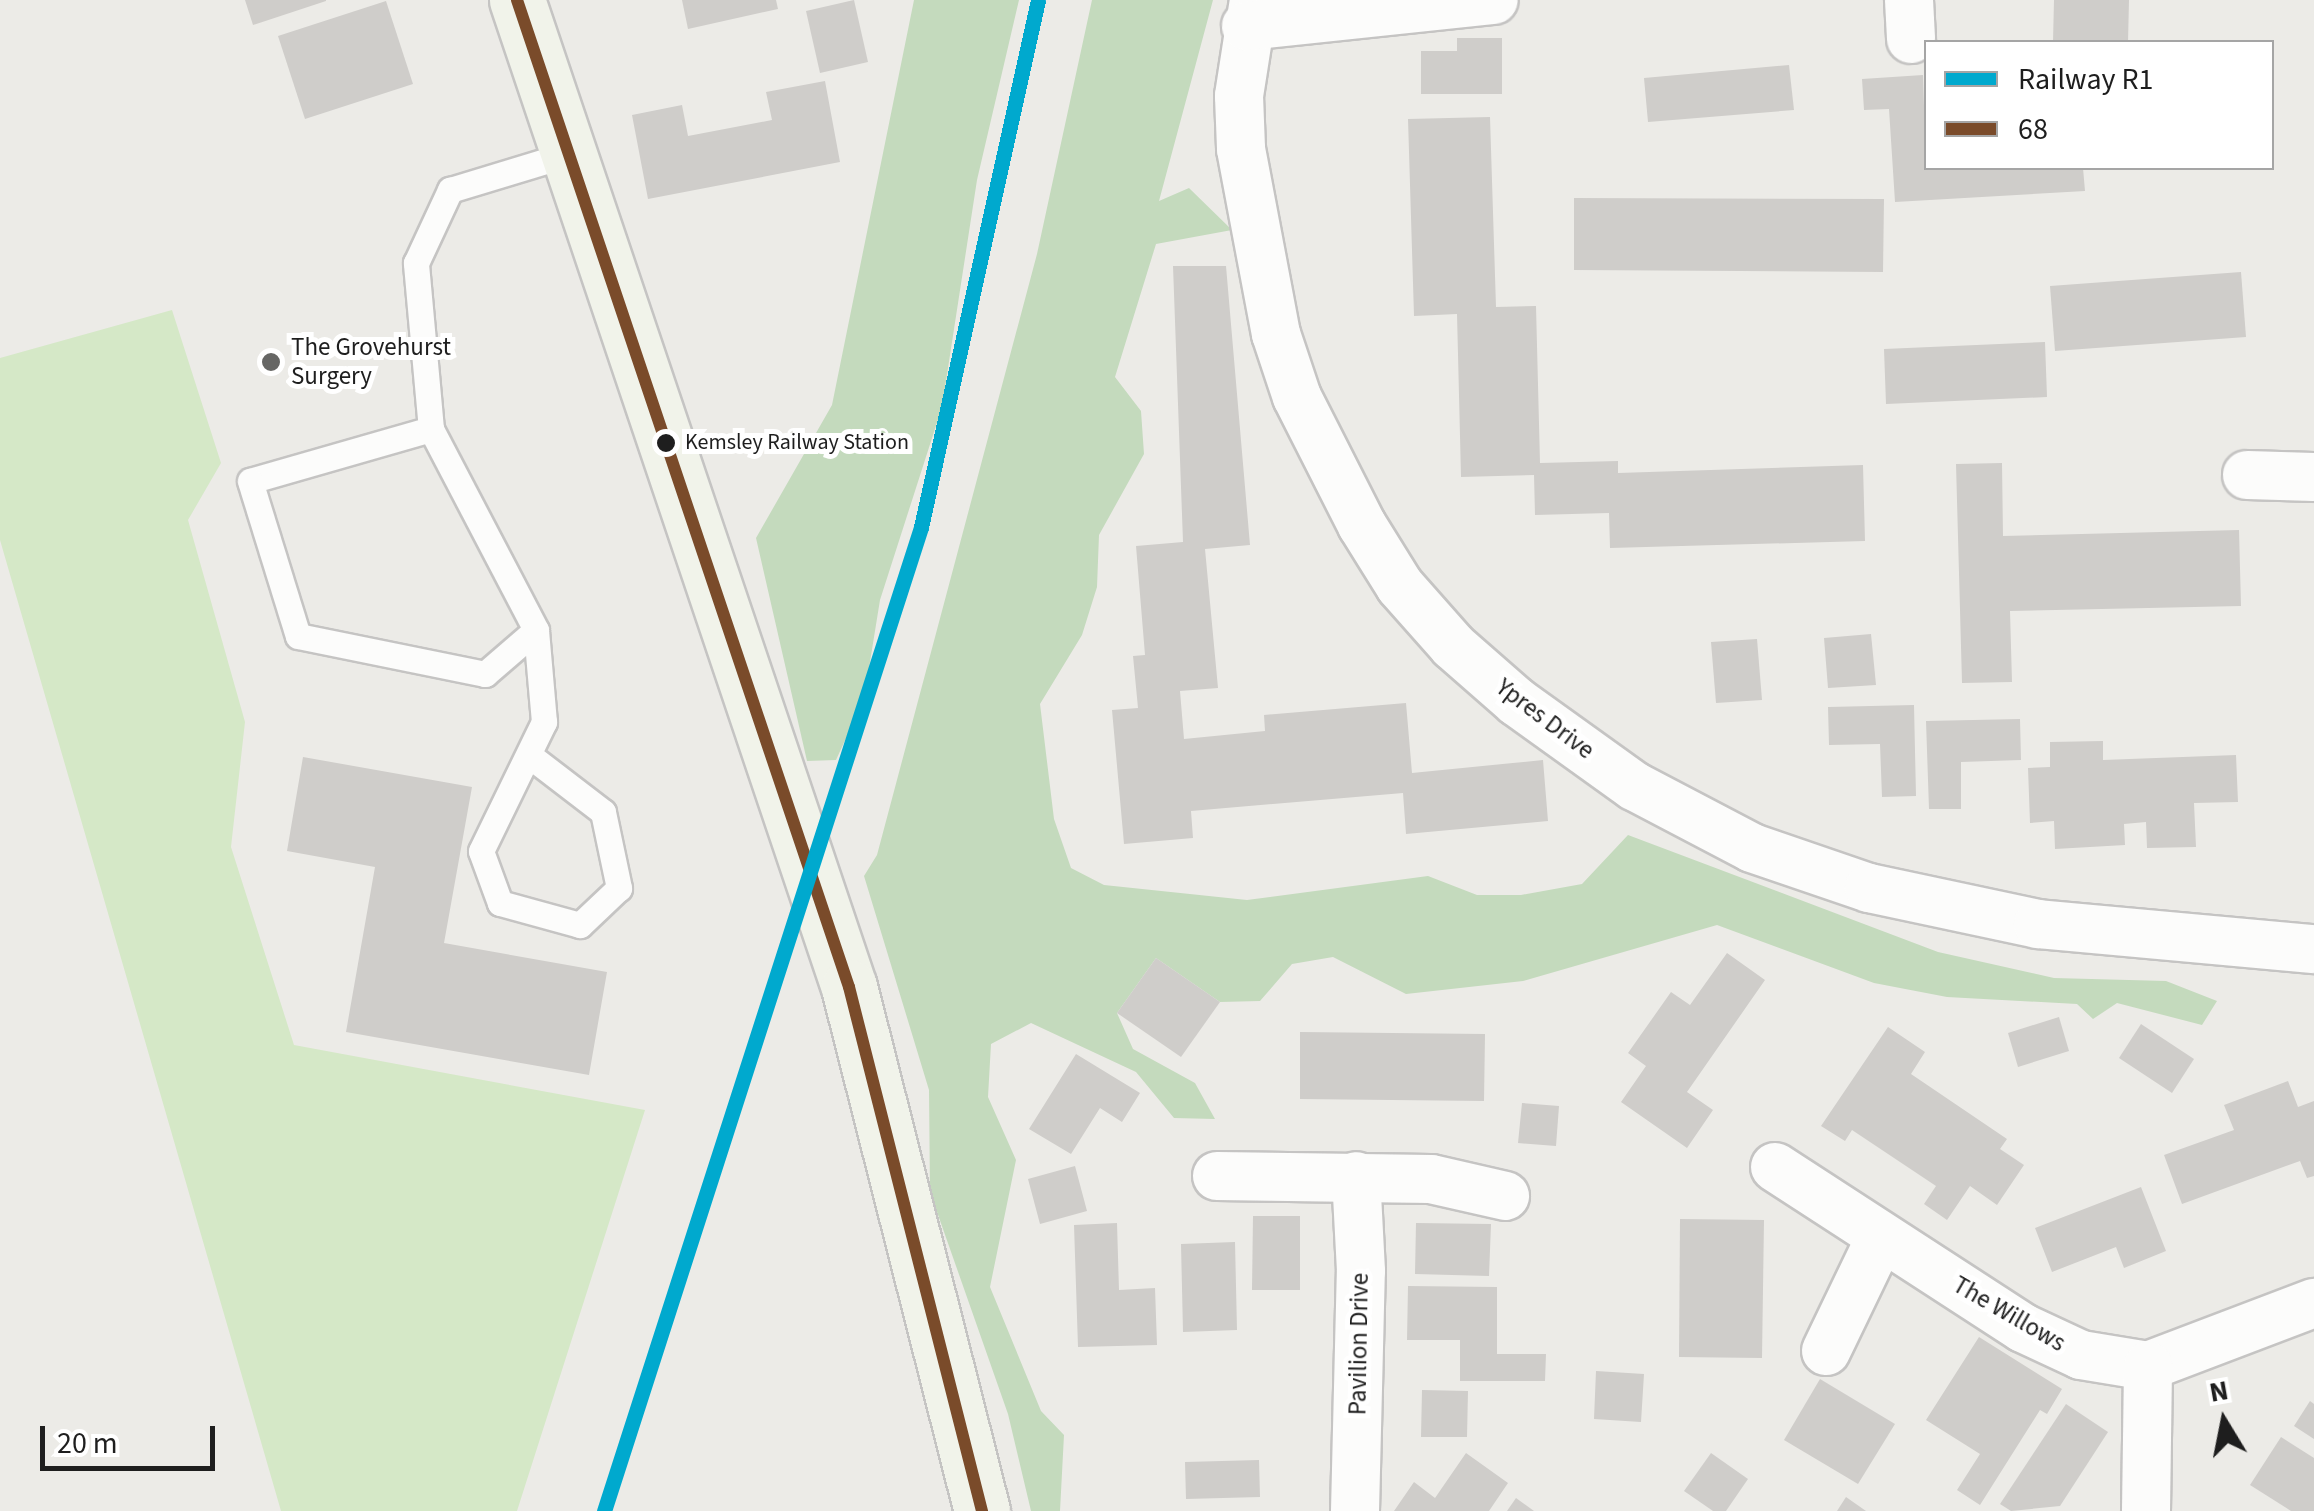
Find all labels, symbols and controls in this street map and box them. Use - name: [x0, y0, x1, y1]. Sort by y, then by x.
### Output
- legend: [1924, 40, 2274, 170]
- text: Railway R1: [2018, 58, 2154, 101]
- text: 68: [2018, 108, 2048, 151]
- place label: The Grovehurst Surgery: [291, 333, 451, 392]
- marker: The Grovehurst Surgery: [260, 351, 282, 373]
- place label: Kemsley Railway Station: [685, 430, 909, 456]
- marker: Kemsley Railway Station: [656, 433, 676, 453]
- street label: Ypres Drive: [1490, 672, 1600, 766]
- street label: The Willows: [1947, 1270, 2071, 1358]
- street label: Pavilion Drive: [1343, 1273, 1375, 1415]
- text: N: [2206, 1370, 2231, 1413]
- north arrow: [2174, 1371, 2274, 1471]
- scale bar: [45, 1406, 220, 1468]
- text: 20 m: [57, 1422, 118, 1465]

